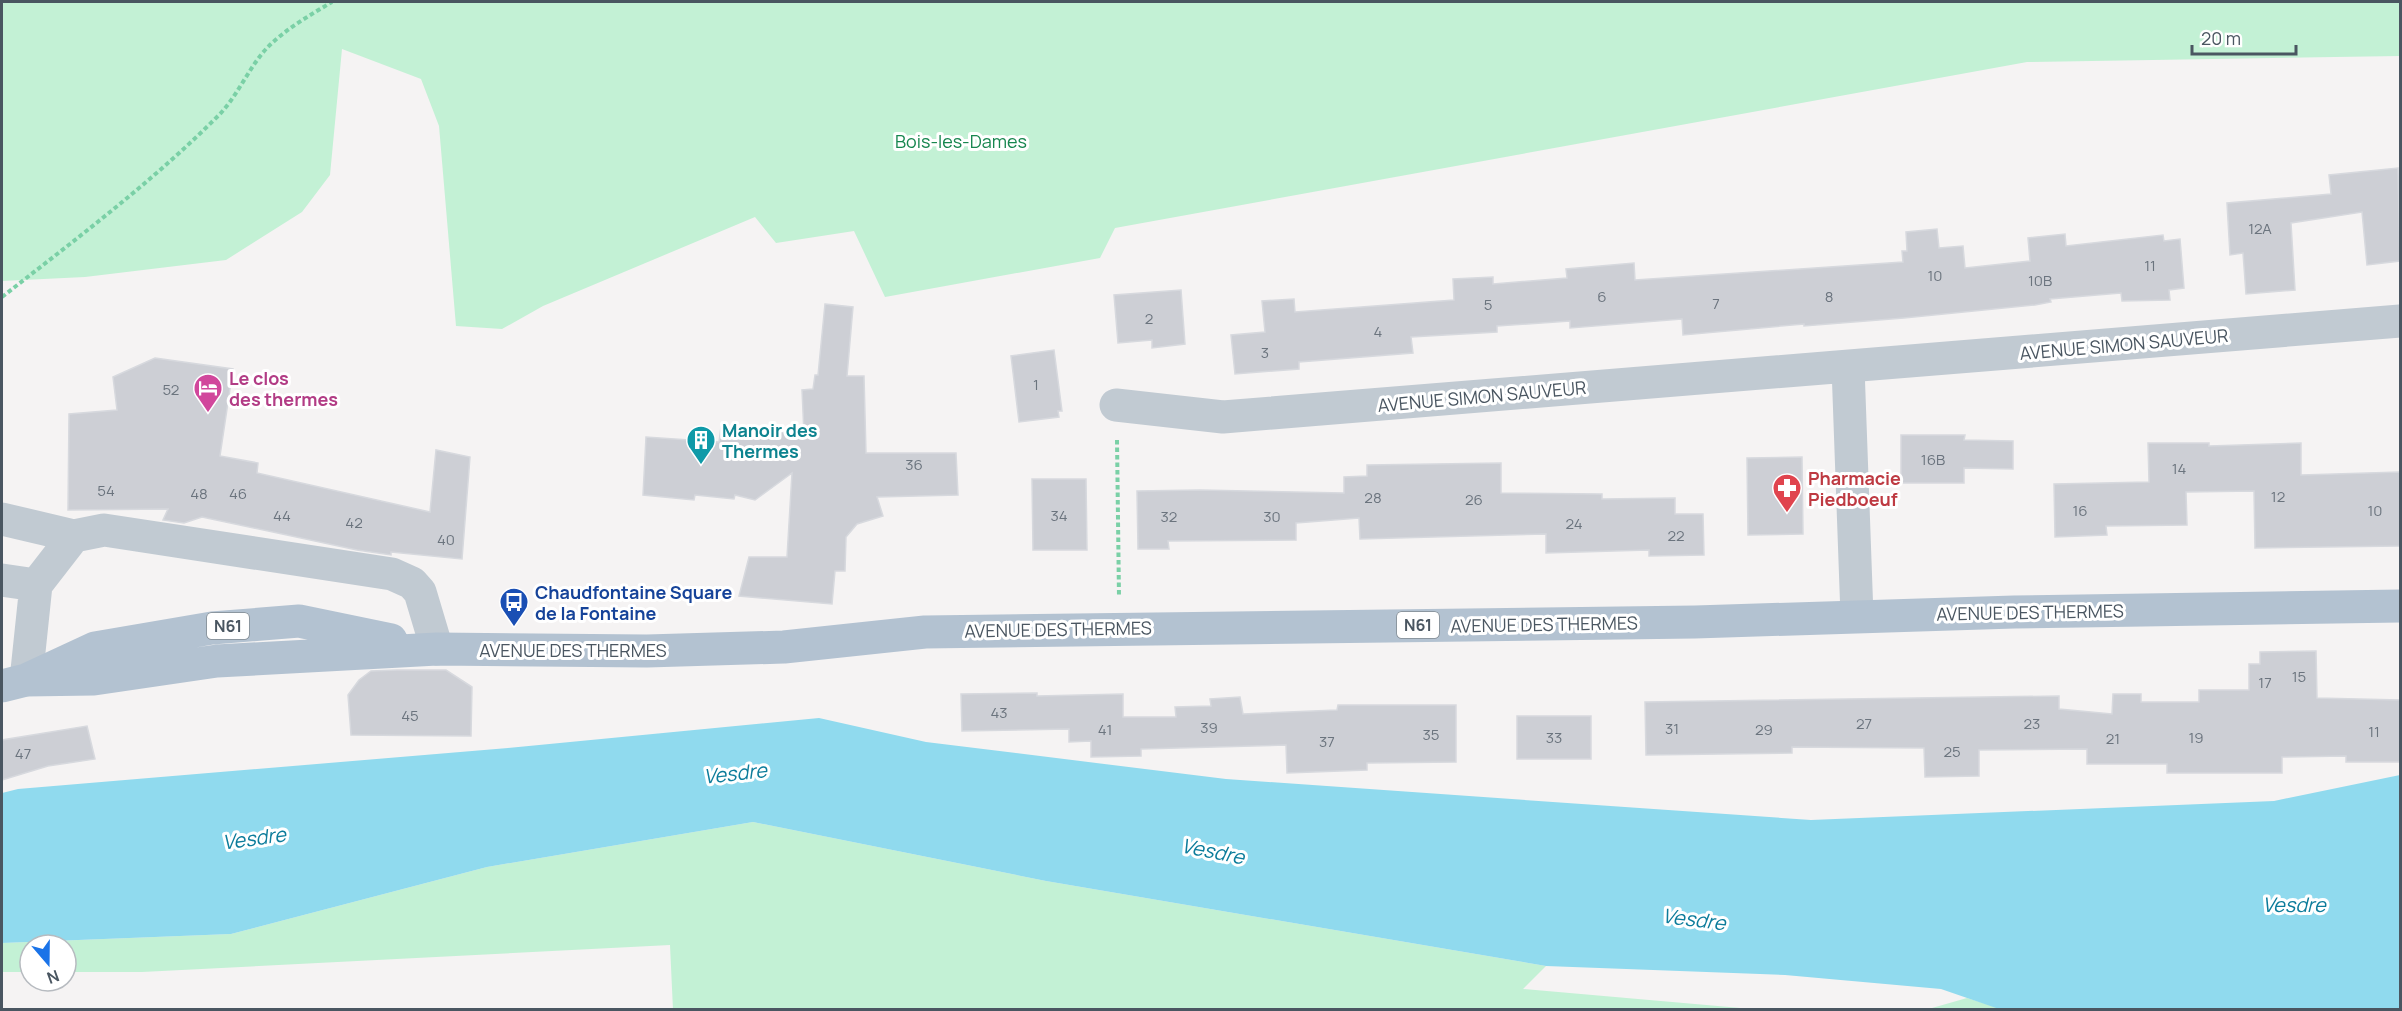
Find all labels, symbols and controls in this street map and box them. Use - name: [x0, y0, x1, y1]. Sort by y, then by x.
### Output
- scale bar: [2192, 18, 2296, 56]
- text: 20 m: [2201, 26, 2241, 50]
- park label: Bois-les-Dames: [895, 129, 1027, 153]
- house number: 12A: [2248, 218, 2272, 239]
- house number: 11: [2144, 255, 2156, 276]
- house number: 10: [1928, 265, 1943, 286]
- house number: 10B: [2028, 270, 2052, 291]
- house number: 6: [1597, 286, 1607, 307]
- house number: 8: [1825, 286, 1833, 307]
- house number: 7: [1712, 293, 1720, 314]
- house number: 5: [1484, 294, 1492, 315]
- house number: 2: [1145, 308, 1153, 329]
- house number: 4: [1374, 321, 1383, 342]
- street label: AVENUE SIMON SAUVEUR: [2019, 323, 2229, 365]
- house number: 3: [1261, 342, 1269, 363]
- place label: Le clos des thermes: [229, 366, 338, 411]
- hotel icon: Le clos des thermes: [192, 372, 224, 414]
- house number: 1: [1033, 374, 1039, 395]
- street label: AVENUE SIMON SAUVEUR: [1377, 375, 1587, 417]
- house number: 52: [163, 379, 179, 400]
- place label: Manoir des Thermes: [722, 418, 818, 463]
- building icon: Manoir des Thermes: [685, 424, 717, 466]
- house number: 16B: [1921, 449, 1945, 470]
- house number: 36: [905, 454, 923, 475]
- house number: 14: [2172, 458, 2186, 479]
- place label: Pharmacie Piedboeuf: [1808, 466, 1901, 511]
- pharmacy icon: Pharmacie Piedboeuf: [1771, 472, 1803, 514]
- house number: 54: [97, 480, 115, 501]
- house number: 48: [190, 483, 208, 504]
- house number: 46: [229, 483, 247, 504]
- house number: 12: [2271, 486, 2285, 507]
- house number: 28: [1364, 487, 1382, 508]
- house number: 26: [1465, 489, 1483, 510]
- house number: 16: [2072, 500, 2088, 521]
- house number: 10: [2368, 500, 2383, 521]
- house number: 44: [273, 505, 291, 526]
- house number: 34: [1050, 505, 1068, 526]
- house number: 32: [1161, 506, 1177, 527]
- house number: 30: [1263, 506, 1281, 527]
- house number: 42: [345, 512, 363, 533]
- house number: 24: [1565, 513, 1583, 534]
- house number: 22: [1667, 525, 1685, 546]
- house number: 40: [437, 529, 455, 550]
- place label: Chaudfontaine Square de la Fontaine: [535, 580, 732, 625]
- bus stop icon: Chaudfontaine Square de la Fontaine: [498, 586, 530, 628]
- street label: AVENUE DES THERMES: [1936, 598, 2124, 626]
- street label: AVENUE DES THERMES: [1450, 610, 1638, 638]
- road number: N61: [1397, 612, 1439, 638]
- road number: N61: [207, 613, 249, 639]
- street label: AVENUE DES THERMES: [964, 615, 1152, 643]
- street label: AVENUE DES THERMES: [479, 638, 667, 662]
- house number: 15: [2292, 666, 2306, 687]
- house number: 17: [2258, 672, 2272, 693]
- house number: 43: [990, 702, 1008, 723]
- house number: 45: [401, 705, 419, 726]
- house number: 27: [1856, 713, 1872, 734]
- house number: 23: [2024, 713, 2040, 734]
- house number: 39: [1200, 717, 1218, 738]
- house number: 31: [1665, 718, 1679, 739]
- house number: 41: [1098, 719, 1112, 740]
- house number: 29: [1755, 719, 1773, 740]
- house number: 11: [2368, 721, 2380, 742]
- house number: 35: [1423, 724, 1439, 745]
- house number: 33: [1546, 727, 1562, 748]
- house number: 19: [2188, 727, 2204, 748]
- house number: 21: [2106, 728, 2120, 749]
- house number: 37: [1319, 731, 1335, 752]
- house number: 25: [1943, 741, 1961, 762]
- house number: 47: [15, 743, 31, 764]
- water label: Vesdre: [702, 756, 769, 790]
- water label: Vesdre: [221, 820, 289, 856]
- water label: Vesdre: [1179, 832, 1248, 871]
- water label: Vesdre: [2262, 891, 2327, 918]
- water label: Vesdre: [1661, 902, 1729, 936]
- north arrow: [18, 933, 78, 993]
- text: N: [44, 965, 62, 989]

